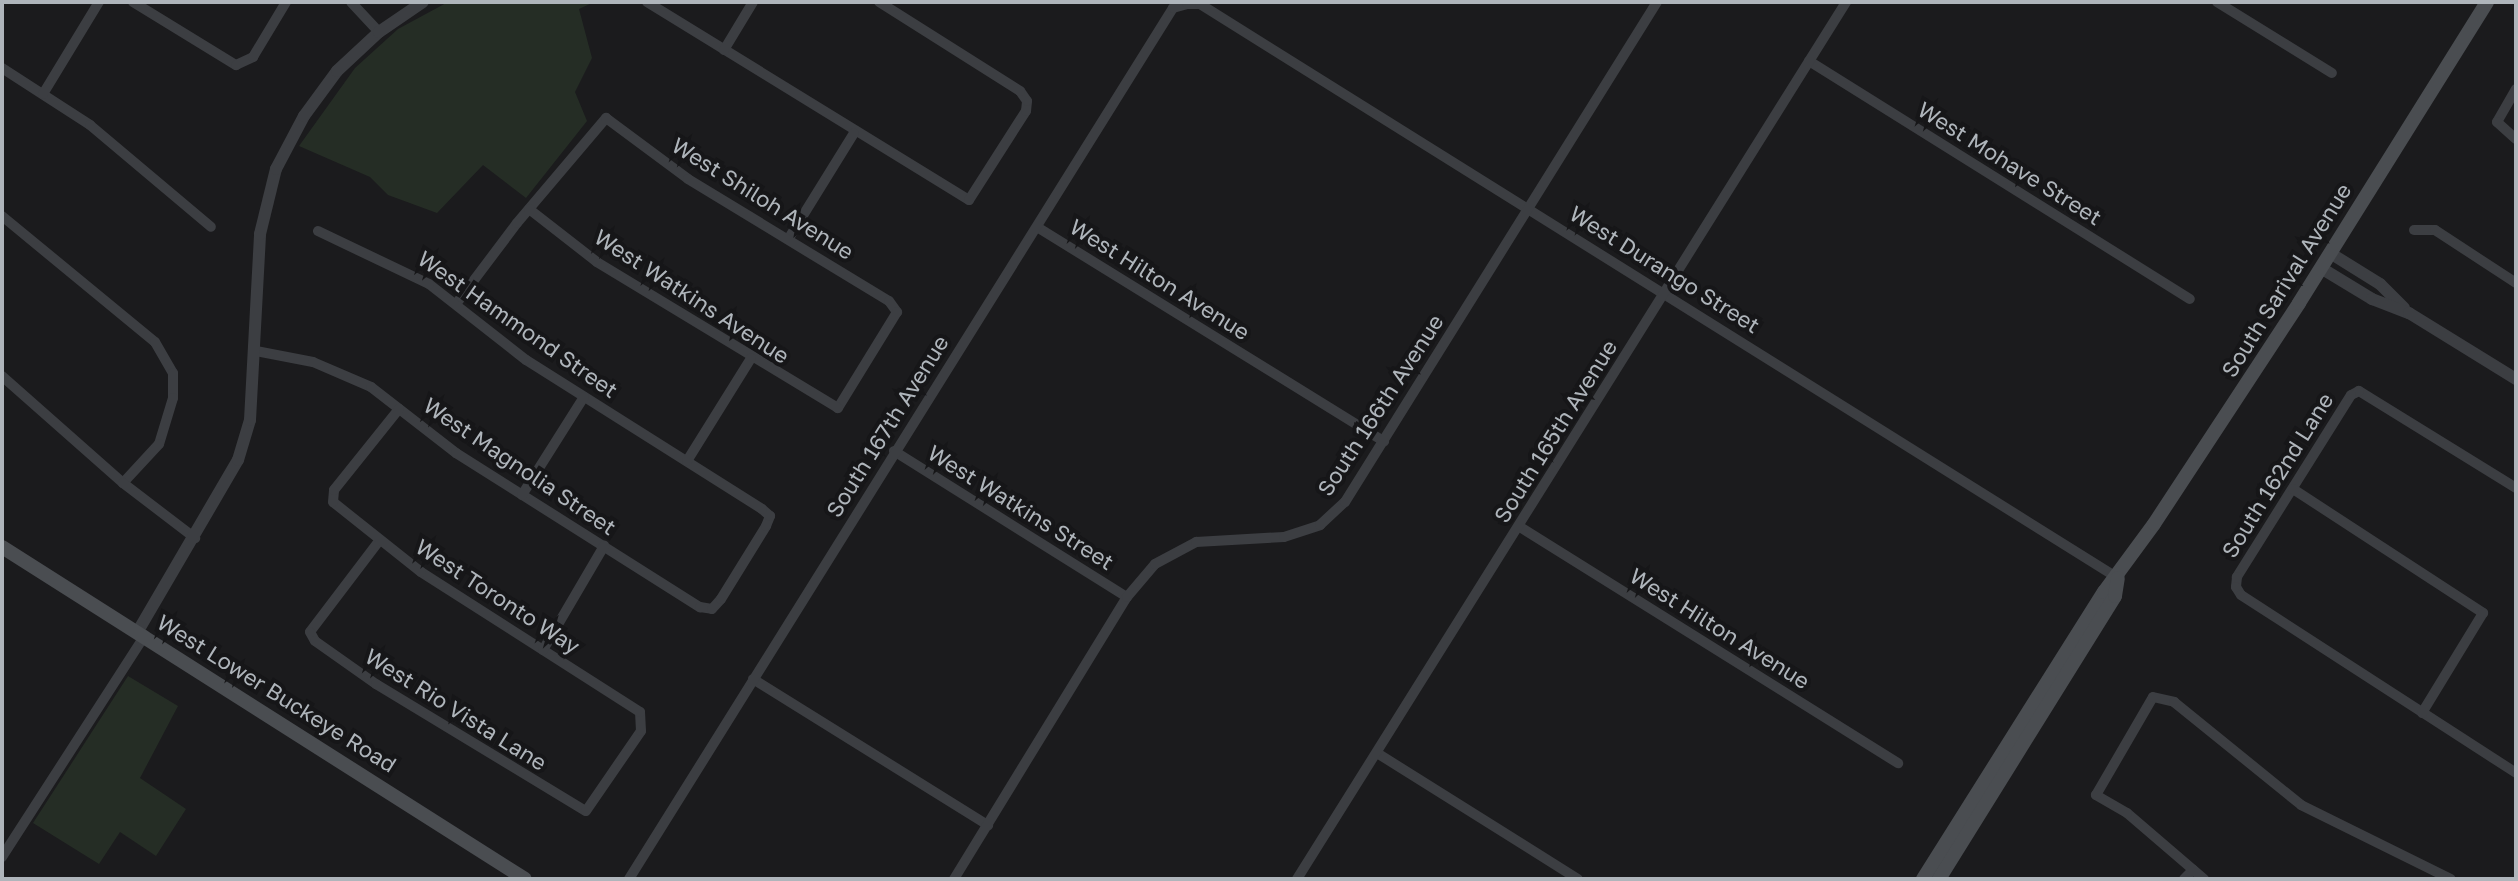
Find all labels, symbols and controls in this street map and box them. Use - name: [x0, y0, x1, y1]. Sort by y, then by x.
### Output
- street label: West Mohave Street: [1913, 96, 2107, 230]
- street label: West Shiloh Avenue: [667, 131, 859, 265]
- street label: South Sarival Avenue: [2216, 178, 2356, 382]
- street label: West Durango Street: [1565, 200, 1765, 338]
- street label: West Hilton Avenue: [1065, 213, 1255, 345]
- street label: West Watkins Avenue: [590, 223, 794, 369]
- street label: West Hammond Street: [413, 245, 623, 403]
- street label: South 166th Avenue: [1311, 309, 1449, 501]
- street label: South 167th Avenue: [820, 330, 954, 522]
- street label: South 165th Avenue: [1488, 335, 1622, 527]
- street label: South 162nd Lane: [2216, 388, 2338, 562]
- street label: West Magnolia Street: [419, 392, 621, 540]
- street label: West Watkins Street: [923, 439, 1119, 575]
- street label: West Toronto Way: [411, 533, 585, 659]
- street label: West Hilton Avenue: [1625, 562, 1815, 694]
- street label: West Lower Buckeye Road: [153, 608, 401, 778]
- street label: West Rio Vista Lane: [360, 642, 552, 776]

